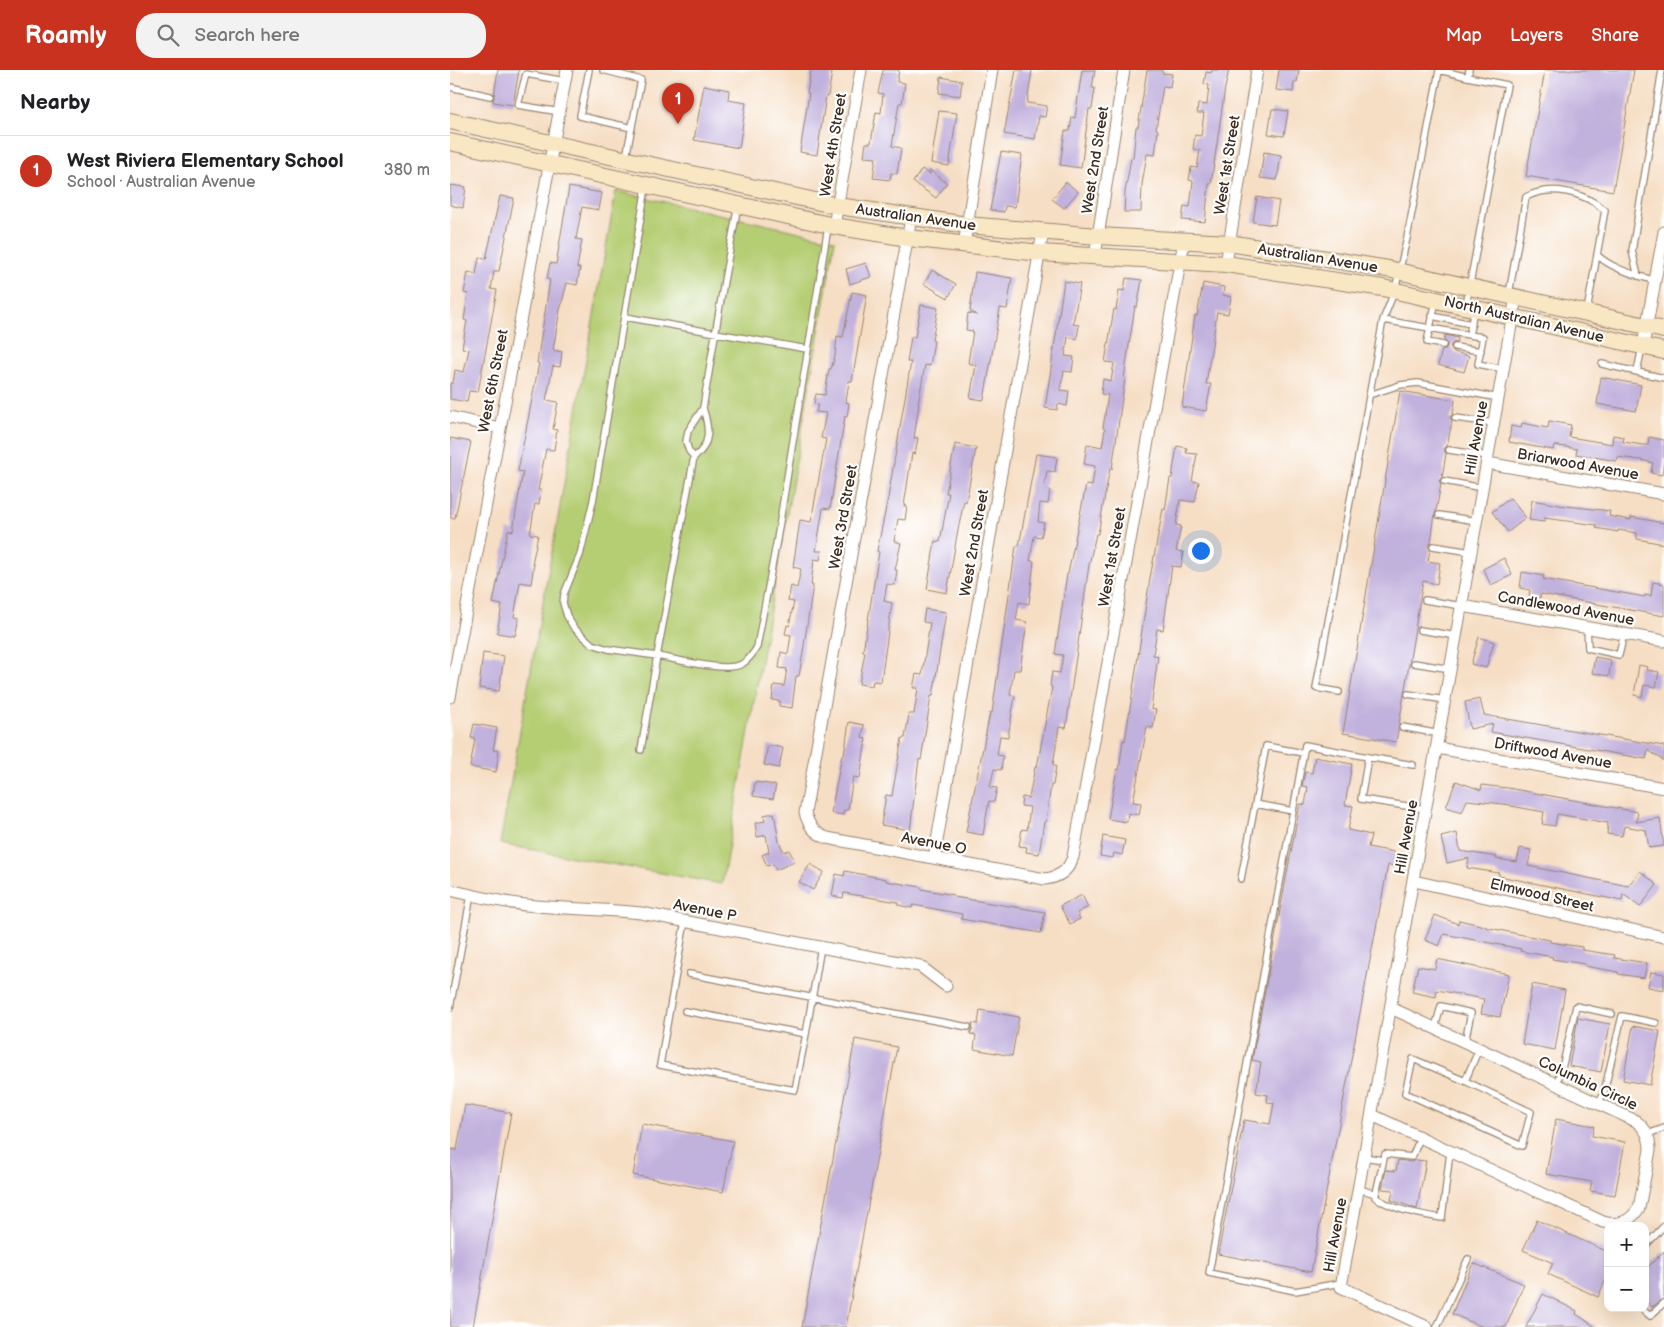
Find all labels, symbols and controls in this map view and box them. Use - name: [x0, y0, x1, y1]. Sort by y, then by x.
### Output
- search box: [136, 13, 486, 58]
- text: Roamly: [25, 21, 106, 50]
- icon: search: [154, 21, 182, 49]
- text: Search here: [194, 24, 300, 47]
- text: Map: [1446, 25, 1482, 46]
- text: Layers: [1510, 25, 1563, 46]
- text: Share: [1591, 25, 1639, 46]
- pin: 1: [662, 83, 694, 124]
- text: Nearby: [20, 90, 90, 115]
- street label: West 4th Street: [816, 91, 851, 198]
- street label: West 2nd Street: [1078, 105, 1113, 215]
- street label: West 1st Street: [1210, 114, 1245, 216]
- text: West Riviera Elementary School: [67, 150, 343, 173]
- text: 1: [33, 161, 39, 180]
- text: 380 m: [384, 161, 430, 180]
- text: School · Australian Avenue: [67, 173, 256, 192]
- street label: Australian Avenue: [855, 200, 977, 235]
- street label: Australian Avenue: [1257, 240, 1379, 277]
- street label: North Australian Avenue: [1442, 292, 1606, 347]
- street label: West 6th Street: [474, 327, 513, 434]
- street label: Hill Avenue: [1461, 399, 1492, 477]
- street label: Briarwood Avenue: [1516, 444, 1640, 485]
- street label: West 3rd Street: [825, 463, 862, 571]
- street label: West 2nd Street: [956, 488, 993, 598]
- street label: West 1st Street: [1094, 506, 1131, 608]
- your location: [1188, 538, 1214, 564]
- street label: Candlewood Avenue: [1496, 587, 1636, 630]
- street label: Driftwood Avenue: [1493, 734, 1613, 773]
- street label: Hill Avenue: [1391, 798, 1422, 876]
- street label: Avenue O: [900, 828, 968, 859]
- street label: Elmwood Street: [1488, 874, 1596, 917]
- street label: Avenue P: [672, 895, 739, 926]
- street label: Columbia Circle: [1535, 1052, 1641, 1115]
- street label: Hill Avenue: [1320, 1196, 1351, 1274]
- map controls: [1604, 1222, 1649, 1312]
- button: +: [1604, 1222, 1649, 1267]
- button: −: [1604, 1267, 1649, 1312]

